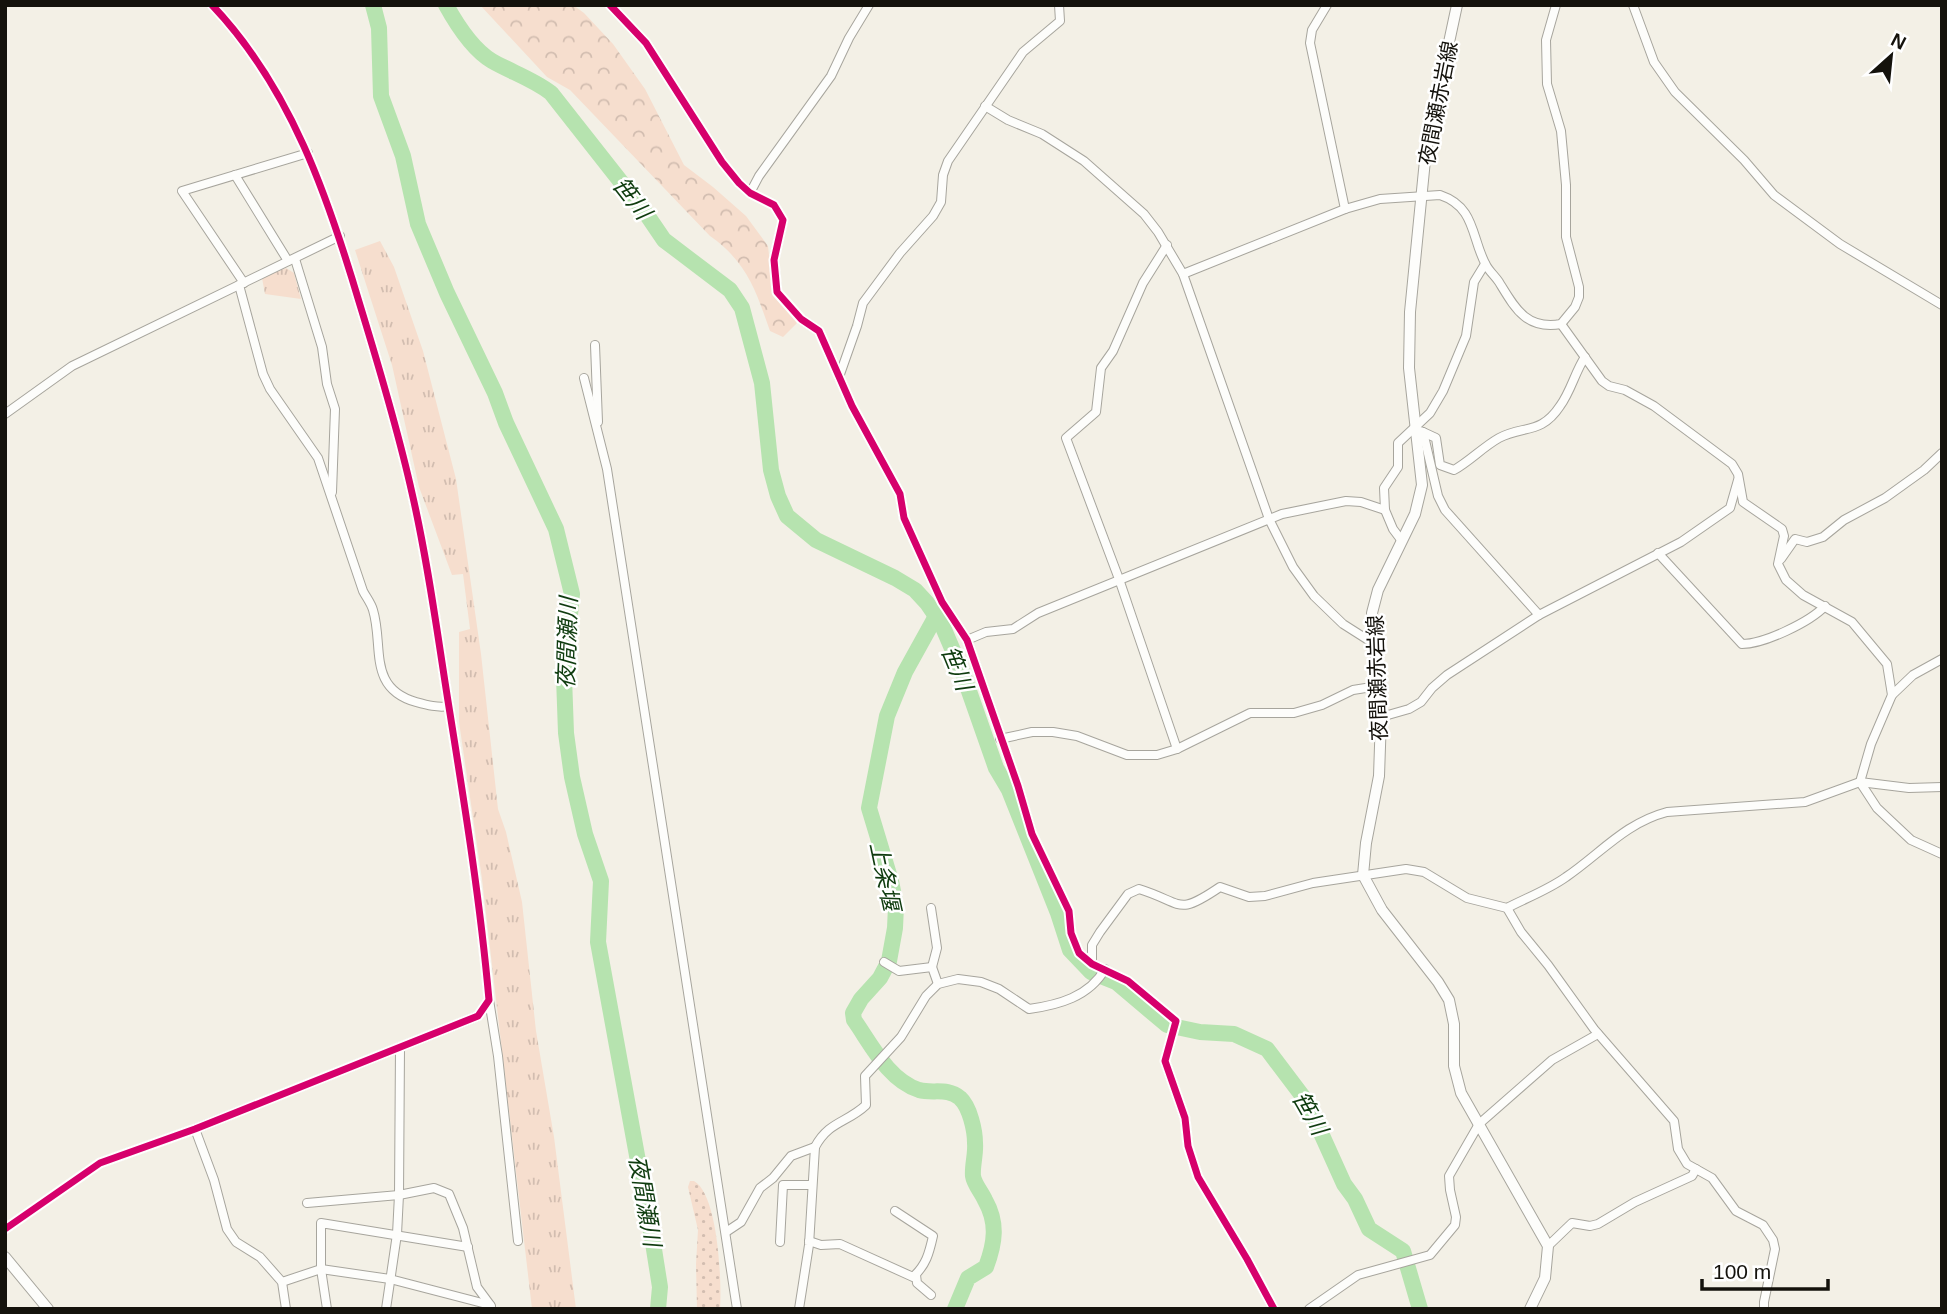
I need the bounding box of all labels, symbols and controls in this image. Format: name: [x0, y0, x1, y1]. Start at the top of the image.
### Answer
north arrow: [1856, 21, 1926, 91]
text: N: [1888, 29, 1909, 54]
street label: 夜間瀬赤岩線: [1415, 39, 1461, 167]
water label: 笹川: [608, 172, 658, 226]
water label: 夜間瀬川: [552, 594, 582, 689]
street label: 夜間瀬赤岩線: [1363, 615, 1391, 741]
water label: 笹川: [936, 642, 979, 697]
water label: 上条堰: [865, 840, 906, 916]
water label: 笹川: [1287, 1087, 1334, 1142]
water label: 夜間瀬川: [624, 1153, 666, 1252]
scale bar: [1702, 1248, 1828, 1292]
text: 100 m: [1713, 1260, 1771, 1283]

